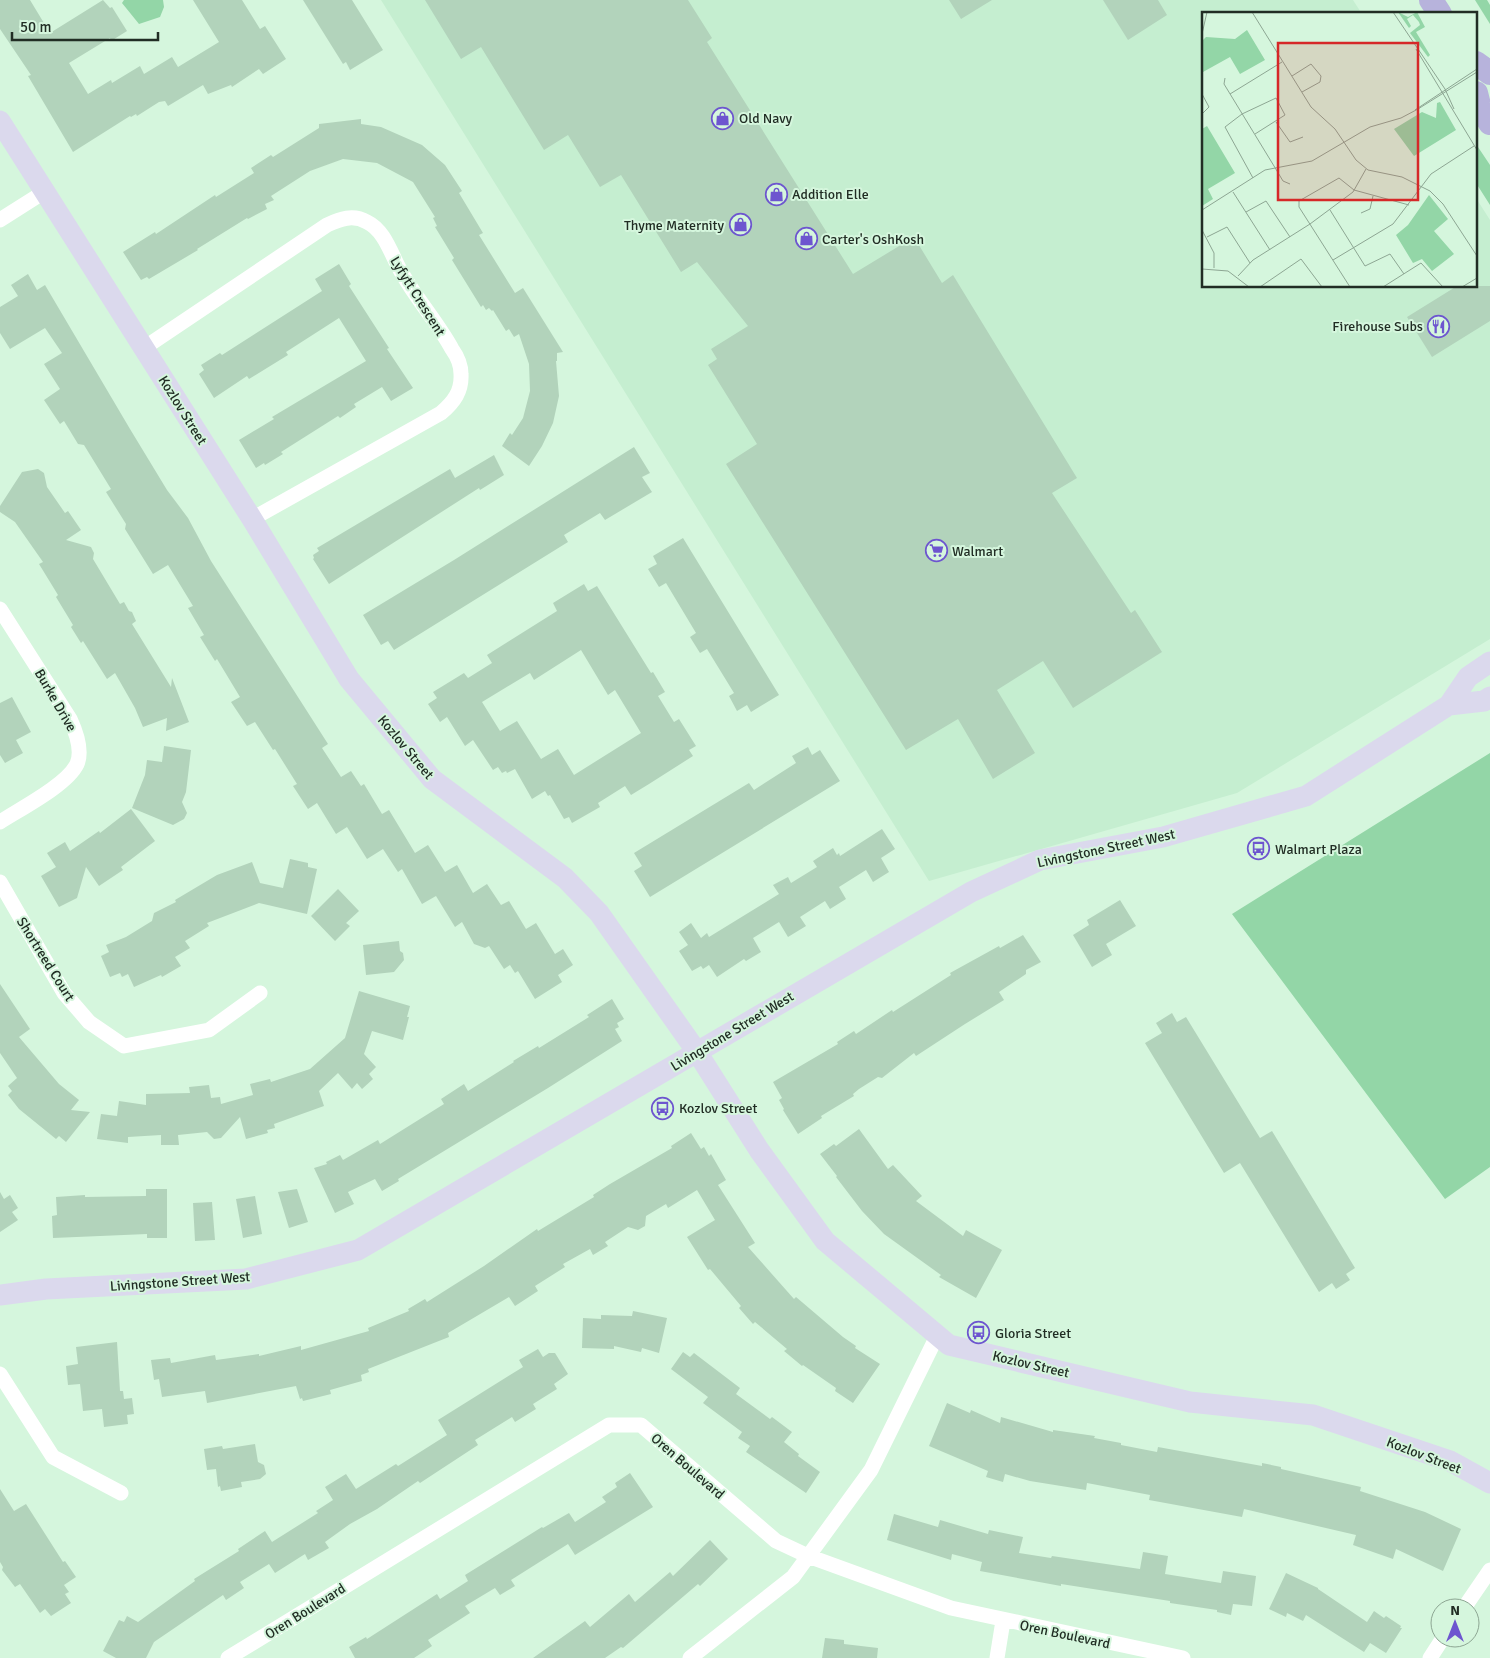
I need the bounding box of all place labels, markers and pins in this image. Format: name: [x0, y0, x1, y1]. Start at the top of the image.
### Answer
shop icon: Old Navy: [711, 106, 735, 130]
place label: Old Navy: [739, 110, 793, 127]
shop icon: Addition Elle: [764, 182, 788, 206]
place label: Addition Elle: [792, 186, 869, 203]
shop icon: Thyme Maternity: [728, 213, 752, 237]
place label: Thyme Maternity: [624, 217, 724, 234]
shop icon: Carter's OshKosh: [794, 227, 818, 251]
place label: Carter's OshKosh: [822, 231, 924, 248]
restaurant icon: Firehouse Subs: [1427, 314, 1451, 338]
place label: Firehouse Subs: [1332, 318, 1423, 335]
supermarket icon: Walmart: [924, 539, 948, 563]
place label: Walmart: [952, 543, 1003, 560]
bus stop icon: Walmart Plaza: [1247, 837, 1271, 861]
place label: Walmart Plaza: [1275, 841, 1362, 858]
bus stop icon: Kozlov Street: [651, 1096, 675, 1120]
place label: Kozlov Street: [679, 1100, 758, 1117]
bus stop icon: Gloria Street: [967, 1321, 991, 1345]
place label: Gloria Street: [995, 1325, 1071, 1342]

